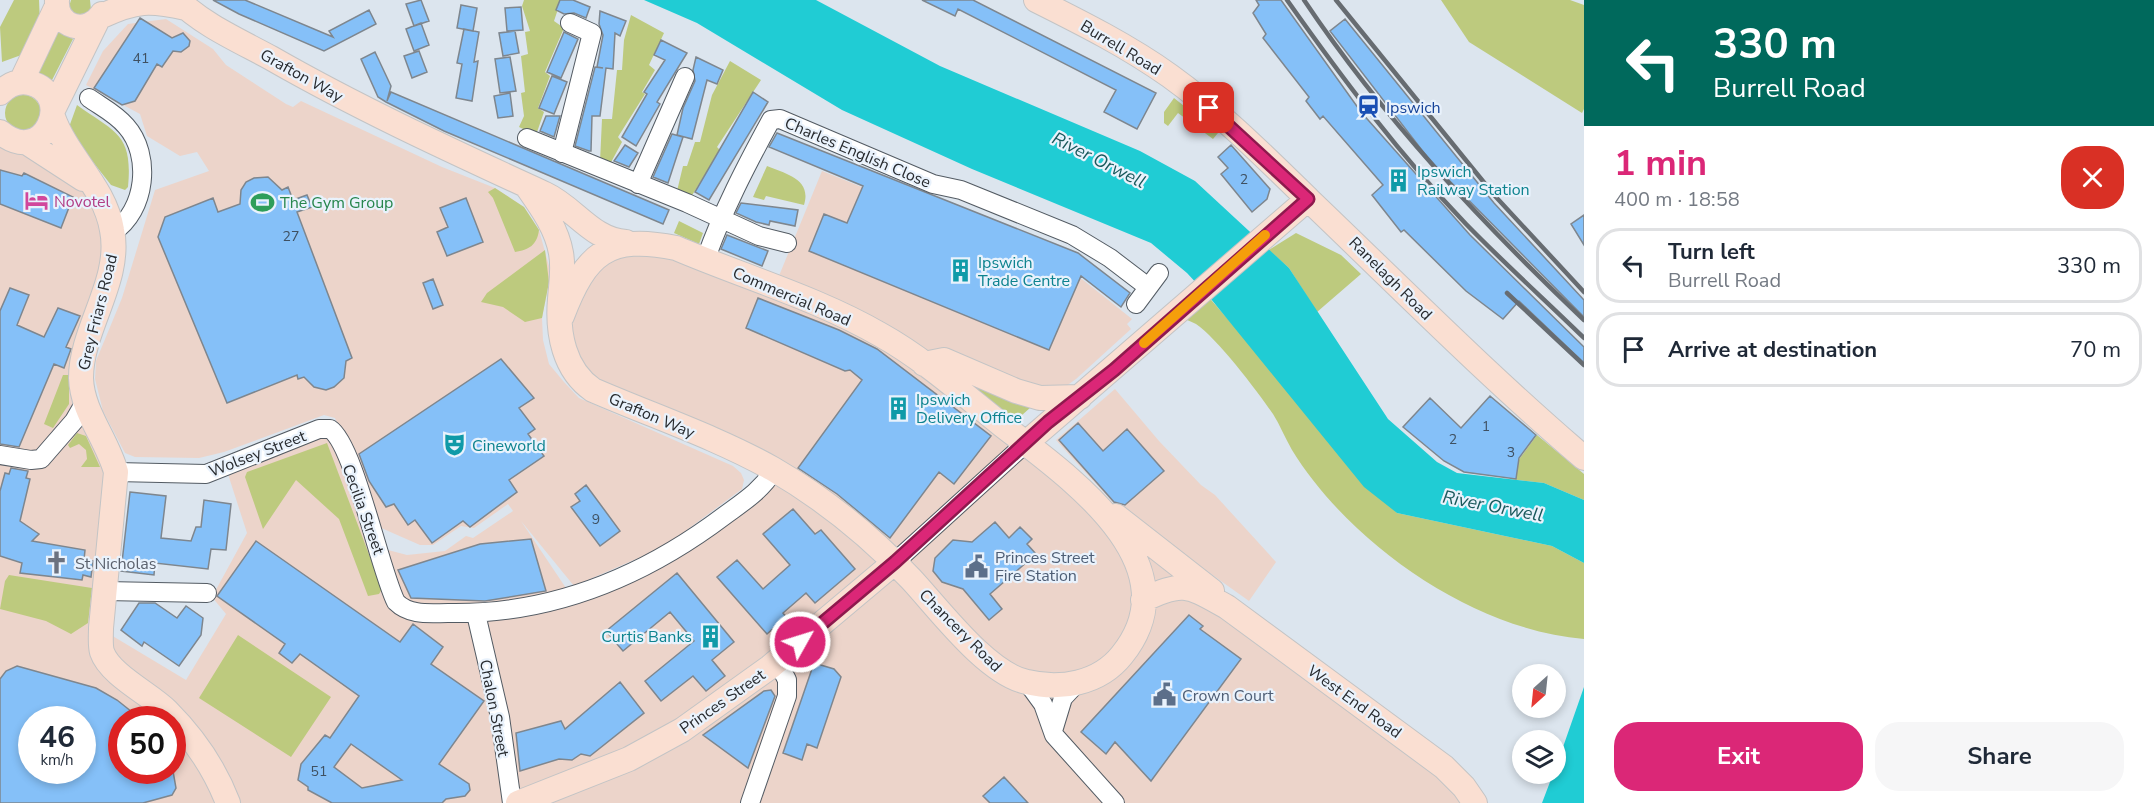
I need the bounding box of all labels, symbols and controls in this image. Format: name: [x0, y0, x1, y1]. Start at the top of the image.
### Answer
street label: Burrell Road: [1076, 15, 1165, 81]
text: 330 m: [1713, 16, 1837, 73]
icon: left: [1614, 24, 1692, 102]
street label: Grafton Way: [256, 44, 348, 108]
house number: 41: [133, 49, 149, 68]
text: Burrell Road: [1713, 70, 1866, 107]
pin: [1183, 82, 1234, 133]
icon: arrive: [1192, 91, 1225, 124]
station icon: Ipswich: [1355, 94, 1381, 120]
place label: Ipswich: [1386, 97, 1441, 119]
street label: Charles English Close: [781, 112, 934, 194]
water label: River Orwell: [1048, 126, 1150, 194]
text: 1 min: [1614, 139, 1707, 188]
button: close: [2061, 146, 2124, 209]
place label: Ipswich Railway Station: [1417, 161, 1530, 201]
building icon: Ipswich Railway Station: [1386, 167, 1412, 193]
house number: 2: [1240, 170, 1248, 189]
text: 400 m · 18:58: [1614, 186, 1740, 213]
hotel icon: Novotel: [23, 188, 49, 214]
sports icon: The Gym Group: [249, 189, 275, 215]
place label: Novotel: [54, 191, 111, 213]
place label: The Gym Group: [280, 192, 393, 214]
house number: 27: [283, 227, 299, 246]
street label: Ranelagh Road: [1344, 232, 1437, 325]
text: Turn left: [1668, 237, 1755, 267]
icon: left: [1617, 249, 1650, 282]
text: 330 m: [2057, 251, 2121, 281]
street label: Grey Friars Road: [73, 252, 123, 373]
place label: Ipswich Trade Centre: [978, 252, 1070, 292]
building icon: Ipswich Trade Centre: [947, 258, 973, 284]
street label: Commercial Road: [729, 262, 854, 332]
text: Burrell Road: [1668, 267, 1781, 294]
icon: arrive: [1617, 333, 1650, 366]
text: Arrive at destination: [1668, 335, 1877, 365]
text: 70 m: [2070, 335, 2121, 365]
street label: Grafton Way: [605, 388, 699, 444]
place label: Ipswich Delivery Office: [916, 389, 1022, 429]
building icon: Ipswich Delivery Office: [885, 395, 911, 421]
house number: 1: [1482, 417, 1490, 436]
street label: Wolsey Street: [206, 425, 309, 483]
house number: 2: [1449, 430, 1457, 449]
theatre icon: Cineworld: [441, 432, 467, 458]
place label: Cineworld: [472, 435, 546, 457]
house number: 3: [1507, 443, 1515, 462]
street label: Cecilia Street: [337, 461, 390, 558]
water label: River Orwell: [1441, 484, 1545, 528]
house number: 9: [592, 510, 600, 529]
place label: Princes Street Fire Station: [995, 547, 1095, 587]
church icon: St Nicholas: [44, 550, 70, 576]
place label: St Nicholas: [75, 553, 156, 575]
public building icon: Princes Street Fire Station: [964, 553, 990, 579]
street label: Chancery Road: [914, 584, 1007, 677]
position arrow: [768, 610, 832, 674]
building icon: Curtis Banks: [697, 623, 723, 649]
place label: Curtis Banks: [601, 626, 692, 648]
street label: Chalon Street: [474, 658, 514, 759]
street label: West End Road: [1303, 660, 1406, 744]
street label: Princes Street: [675, 664, 770, 739]
north arrow: [1512, 664, 1566, 718]
map controls: [1512, 664, 1566, 784]
public building icon: Crown Court: [1151, 682, 1177, 708]
place label: Crown Court: [1182, 685, 1274, 707]
speed limit sign: 50: [108, 706, 186, 784]
text: 46: [39, 717, 75, 758]
button: Exit: [1614, 722, 1863, 791]
button: Share: [1875, 722, 2124, 791]
button: layers: [1512, 730, 1566, 784]
text: km/h: [40, 750, 74, 770]
house number: 51: [311, 762, 327, 781]

